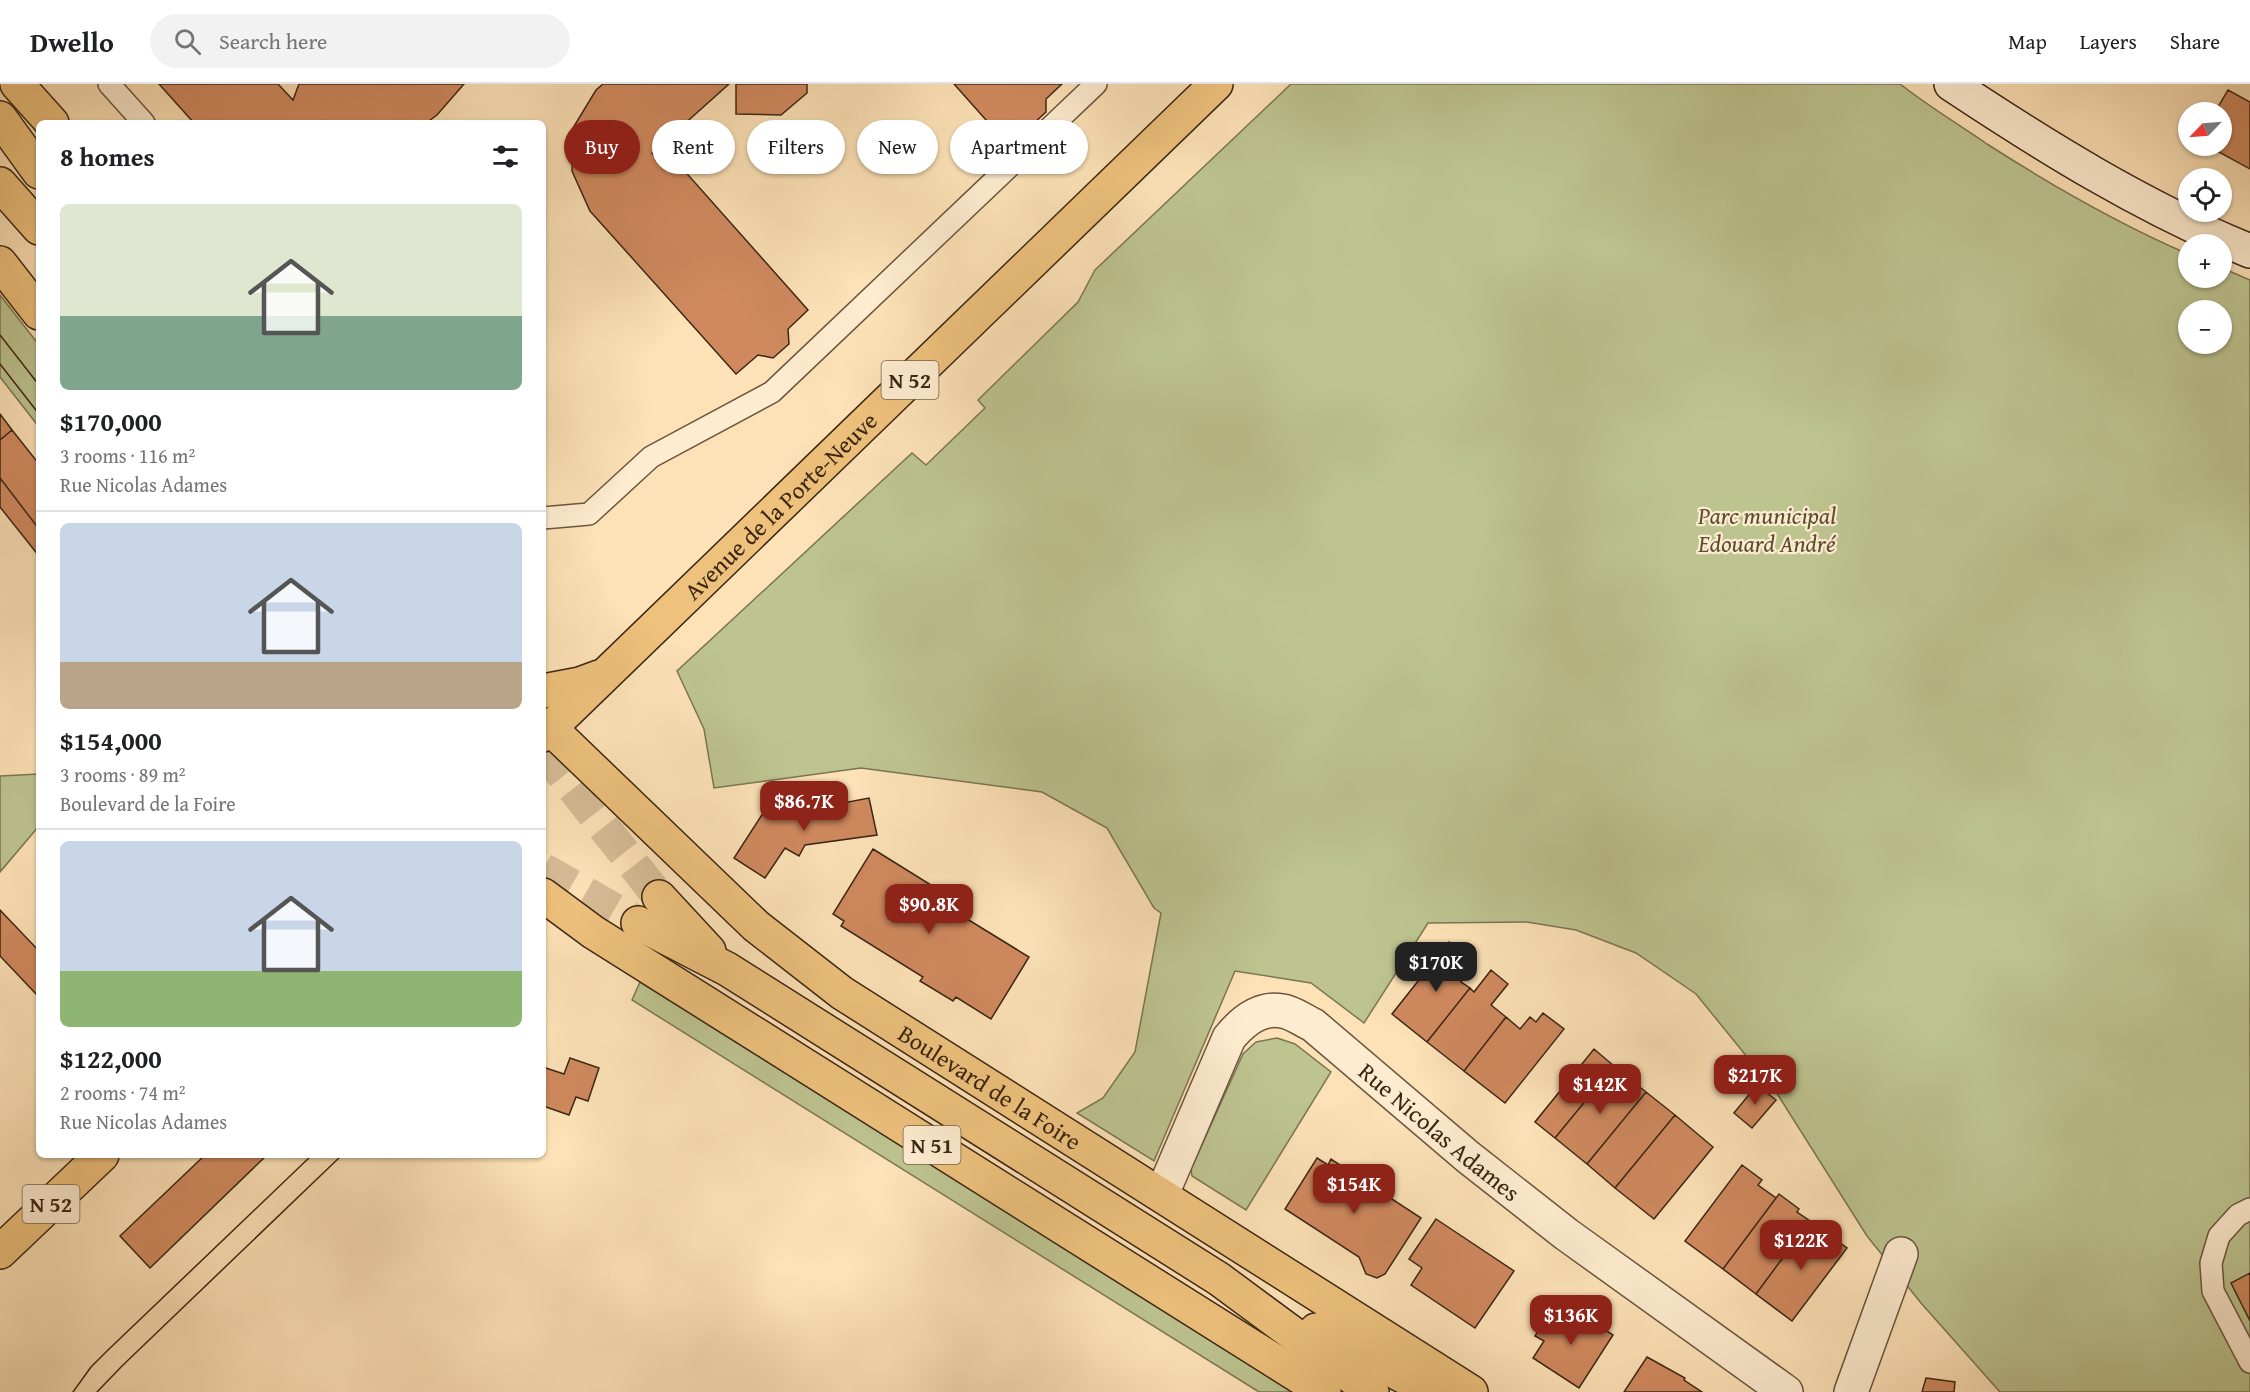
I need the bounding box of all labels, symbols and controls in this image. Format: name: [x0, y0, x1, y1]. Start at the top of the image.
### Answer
search box: [150, 14, 570, 68]
text: Dwello: [30, 21, 114, 62]
icon: search: [171, 25, 204, 58]
text: Search here: [219, 25, 327, 57]
text: Map: [2008, 26, 2047, 57]
text: Layers: [2080, 26, 2137, 57]
text: Share: [2170, 26, 2220, 57]
north arrow: [2178, 102, 2232, 156]
map controls: [2178, 102, 2232, 354]
chip: Buy: [564, 120, 640, 174]
chip: Rent: [652, 120, 735, 174]
chip: Filters: [747, 120, 845, 174]
chip: New: [857, 120, 938, 174]
chip: Apartment: [950, 120, 1088, 174]
text: 8 homes: [60, 137, 155, 176]
icon: filters: [489, 140, 522, 173]
button: locate: [2178, 168, 2232, 222]
button: +: [2178, 234, 2232, 288]
icon: home: [237, 243, 345, 351]
button: −: [2178, 300, 2232, 354]
road number: N 52: [882, 361, 938, 399]
text: $170,000: [60, 402, 162, 441]
street label: Avenue de la Porte-Neuve: [675, 403, 885, 608]
text: 3 rooms · 116 m²: [60, 441, 195, 470]
text: Rue Nicolas Adames: [60, 470, 227, 499]
park label: Parc municipal Edouard André: [1697, 498, 1837, 561]
icon: home: [237, 562, 345, 670]
text: $154,000: [60, 721, 162, 760]
text: 3 rooms · 89 m²: [60, 760, 186, 789]
pin: $86.7K: [755, 781, 853, 832]
text: $86.7K: [774, 786, 834, 815]
text: Boulevard de la Foire: [60, 789, 236, 818]
icon: home: [237, 880, 345, 988]
pin: $90.8K: [880, 884, 978, 935]
text: $90.8K: [899, 889, 959, 918]
pin: $170K: [1394, 942, 1478, 993]
text: $170K: [1409, 947, 1463, 976]
street label: Boulevard de la Foire: [892, 1016, 1088, 1158]
text: $122,000: [60, 1039, 162, 1078]
street label: Rue Nicolas Adames: [1351, 1054, 1528, 1209]
pin: $217K: [1713, 1055, 1797, 1106]
text: $217K: [1728, 1060, 1782, 1089]
pin: $142K: [1558, 1064, 1642, 1115]
text: $142K: [1573, 1069, 1627, 1098]
text: 2 rooms · 74 m²: [60, 1078, 186, 1107]
text: Rue Nicolas Adames: [60, 1107, 227, 1136]
road number: N 51: [904, 1126, 960, 1164]
pin: $154K: [1312, 1164, 1396, 1215]
text: $154K: [1327, 1169, 1381, 1198]
road number: N 52: [22, 1185, 80, 1223]
pin: $122K: [1759, 1220, 1843, 1271]
text: $122K: [1774, 1225, 1828, 1254]
pin: $136K: [1529, 1295, 1613, 1346]
text: $136K: [1544, 1300, 1598, 1329]

